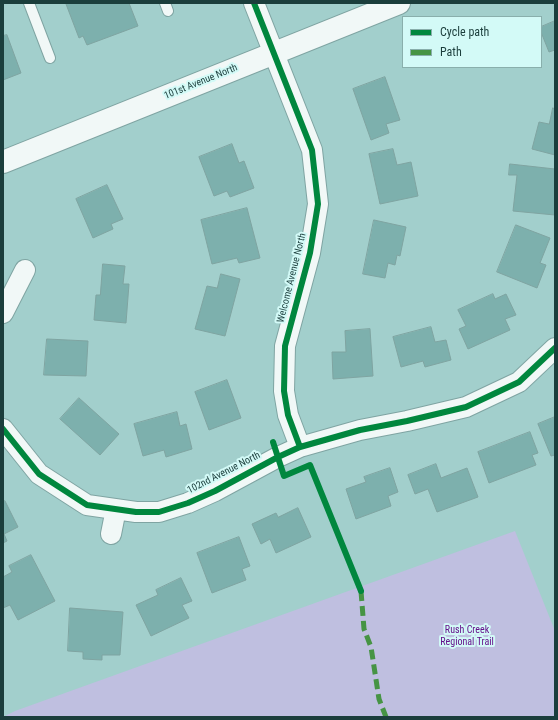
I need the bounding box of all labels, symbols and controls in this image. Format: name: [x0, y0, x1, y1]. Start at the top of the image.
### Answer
legend: [402, 16, 542, 68]
text: Cycle path: [440, 25, 489, 39]
text: Path: [440, 45, 462, 59]
street label: 101st Avenue North: [163, 62, 239, 102]
street label: Welcome Avenue North: [275, 232, 309, 324]
street label: 102nd Avenue North: [186, 449, 262, 497]
park label: Rush Creek Regional Trail: [440, 624, 494, 648]

